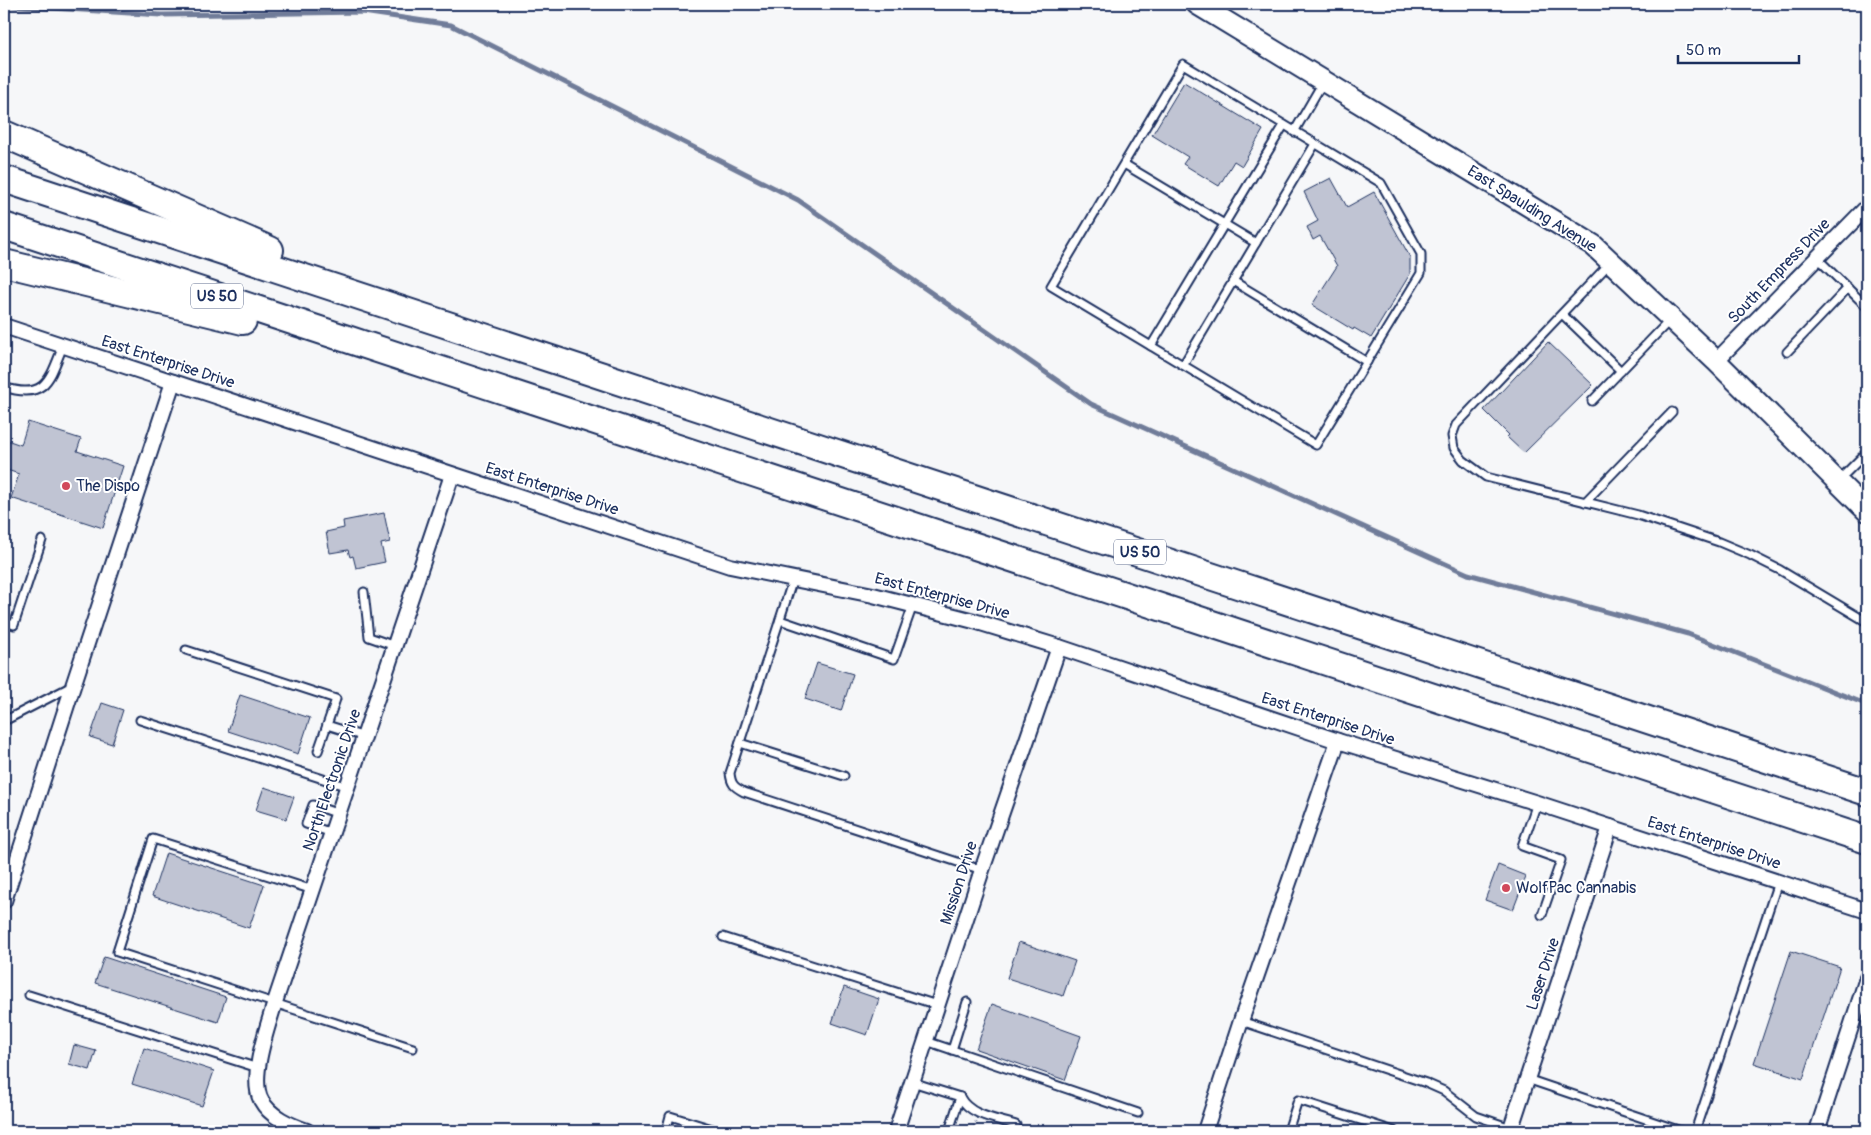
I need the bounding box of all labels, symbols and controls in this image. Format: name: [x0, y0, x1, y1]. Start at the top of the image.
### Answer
scale bar: [1678, 32, 1800, 64]
text: 50 m: [1686, 41, 1721, 60]
street label: East Spaulding Avenue: [1464, 161, 1601, 257]
street label: South Empress Drive: [1724, 214, 1834, 328]
road number: US 50: [191, 284, 243, 308]
street label: East Enterprise Drive: [99, 331, 237, 393]
street label: East Enterprise Drive: [483, 458, 621, 520]
place label: The Dispo: [76, 476, 140, 496]
marker: The Dispo: [60, 480, 72, 492]
road number: US 50: [1114, 540, 1166, 564]
street label: East Enterprise Drive: [872, 568, 1012, 624]
street label: East Enterprise Drive: [1259, 688, 1397, 750]
street label: North Electronic Drive: [298, 706, 366, 854]
street label: East Enterprise Drive: [1645, 812, 1783, 874]
street label: Mission Drive: [936, 839, 982, 927]
place label: WolfPac Cannabis: [1516, 878, 1636, 898]
marker: WolfPac Cannabis: [1500, 882, 1512, 894]
street label: Laser Drive: [1522, 935, 1564, 1013]

